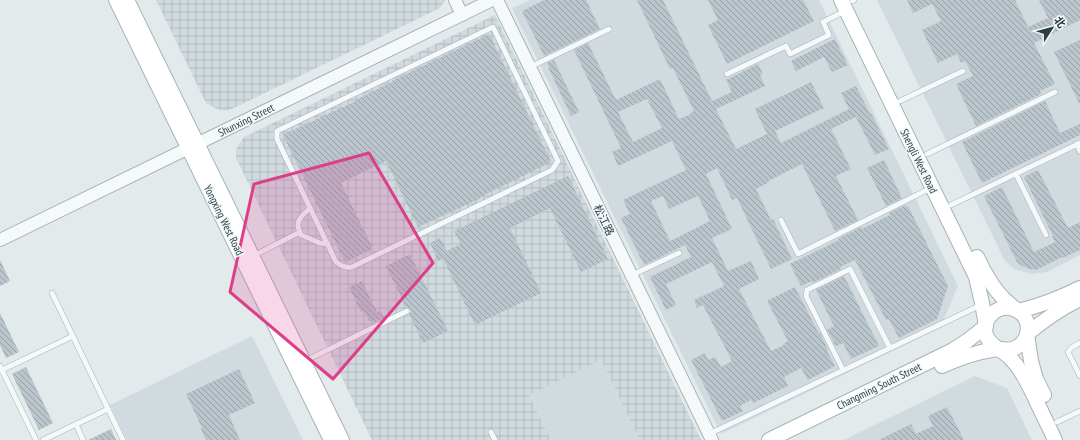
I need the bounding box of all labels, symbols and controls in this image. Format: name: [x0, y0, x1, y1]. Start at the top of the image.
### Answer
north arrow: [1032, 8, 1072, 48]
text: 北: [1051, 14, 1069, 31]
street label: Shunxing Street: [216, 100, 276, 140]
street label: Shengli West Road: [897, 126, 941, 196]
street label: Yongxing West Road: [201, 183, 247, 258]
street label: 松江路: [590, 202, 618, 238]
street label: Changming South Street: [834, 359, 924, 413]

